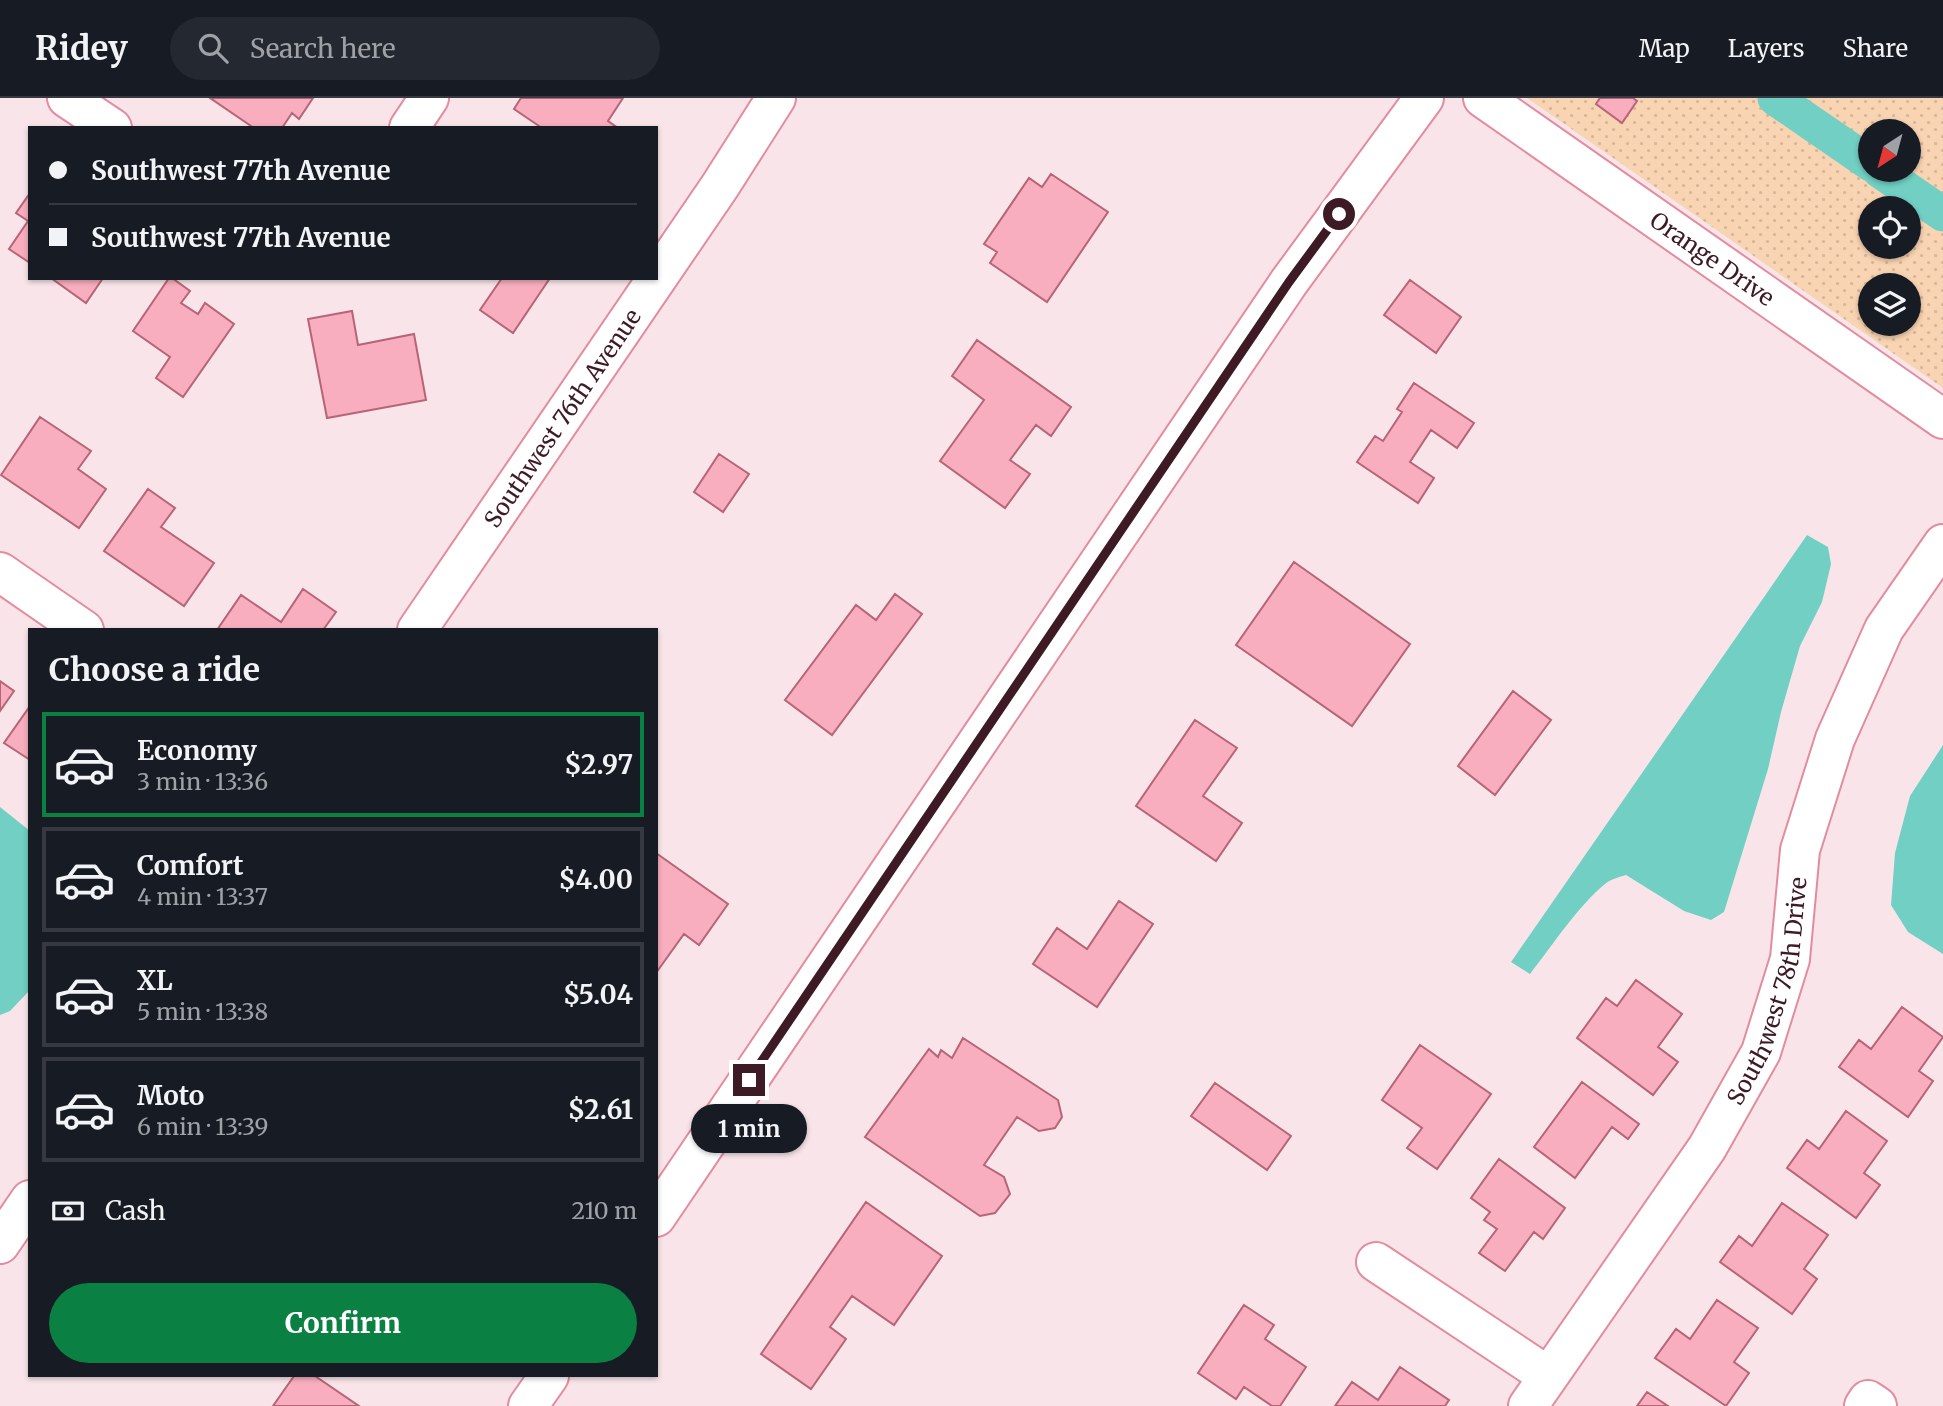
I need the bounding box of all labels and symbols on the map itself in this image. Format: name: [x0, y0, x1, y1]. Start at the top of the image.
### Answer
north arrow: [1858, 119, 1922, 182]
route start: [1323, 198, 1355, 230]
street label: Orange Drive: [1645, 205, 1780, 312]
street label: Southwest 76th Avenue: [477, 303, 647, 533]
street label: Southwest 78th Drive: [1720, 876, 1812, 1110]
route end: [733, 1064, 765, 1096]
callout: 1 min: [691, 1104, 807, 1154]

